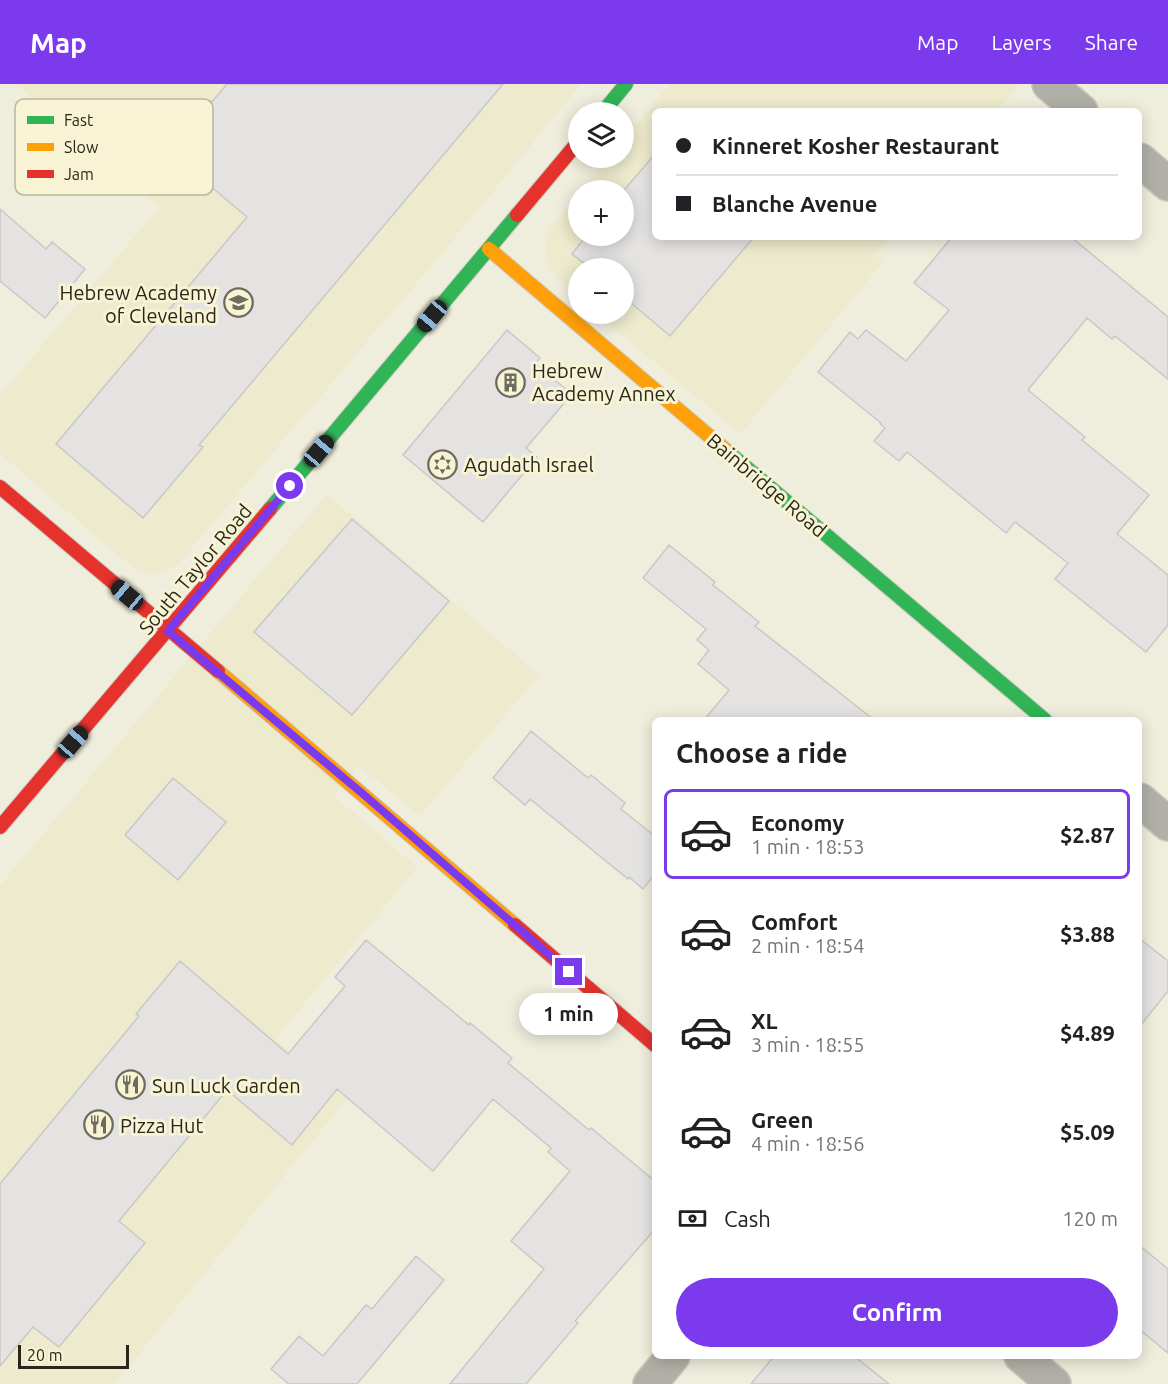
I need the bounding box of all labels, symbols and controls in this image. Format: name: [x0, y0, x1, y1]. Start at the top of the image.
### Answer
text: Map: [30, 27, 87, 58]
text: Map: [917, 30, 958, 54]
text: Layers: [991, 30, 1052, 54]
text: Share: [1085, 30, 1138, 54]
legend: [15, 99, 213, 195]
map controls: [568, 102, 634, 324]
button: layers: [568, 102, 634, 168]
text: Fast: [64, 111, 94, 129]
text: Kinneret Kosher Restaurant: [712, 133, 999, 158]
text: Slow: [64, 138, 99, 156]
text: Jam: [64, 165, 94, 183]
button: +: [568, 180, 634, 246]
text: Blanche Avenue: [712, 191, 877, 216]
button: −: [568, 258, 634, 324]
place label: Hebrew Academy of Cleveland: [59, 281, 217, 327]
school or university icon: Hebrew Academy of Cleveland: [222, 287, 254, 319]
car: [414, 296, 450, 336]
place label: Hebrew Academy Annex: [532, 359, 676, 405]
building icon: Hebrew Academy Annex: [495, 366, 527, 398]
street label: Bainbridge Road: [703, 429, 831, 541]
car: [301, 431, 337, 471]
synagogue icon: Agudath Israel: [427, 448, 459, 480]
place label: Agudath Israel: [464, 453, 594, 476]
route start: [276, 472, 303, 499]
street label: South Taylor Road: [134, 499, 256, 639]
car: [107, 577, 147, 613]
car: [54, 723, 92, 761]
text: Choose a ride: [676, 738, 848, 768]
icon: car: [679, 807, 733, 861]
text: Economy: [751, 810, 844, 835]
text: $2.87: [1060, 822, 1115, 847]
text: 1 min · 18:53: [751, 835, 865, 858]
icon: car: [679, 906, 733, 960]
text: Comfort: [751, 909, 838, 934]
text: $3.88: [1060, 921, 1115, 946]
text: 2 min · 18:54: [751, 934, 865, 957]
route end: [555, 958, 582, 985]
callout: 1 min: [520, 993, 618, 1035]
text: 1 min: [543, 1002, 594, 1025]
icon: car: [679, 1005, 733, 1059]
text: XL: [751, 1008, 778, 1033]
text: $4.89: [1060, 1020, 1115, 1045]
text: 3 min · 18:55: [751, 1033, 865, 1056]
restaurant icon: Sun Luck Garden: [115, 1069, 147, 1101]
place label: Sun Luck Garden: [152, 1074, 301, 1097]
icon: car: [679, 1104, 733, 1158]
text: Green: [751, 1107, 813, 1132]
restaurant icon: Pizza Hut: [83, 1109, 115, 1141]
place label: Pizza Hut: [120, 1114, 203, 1137]
text: $5.09: [1060, 1119, 1115, 1144]
text: 4 min · 18:56: [751, 1132, 865, 1155]
icon: cash: [676, 1202, 709, 1235]
text: Cash: [724, 1206, 771, 1231]
text: 120 m: [1062, 1207, 1118, 1230]
button: Confirm: [676, 1278, 1118, 1347]
scale bar: [18, 1342, 129, 1370]
text: 20 m: [27, 1346, 63, 1364]

